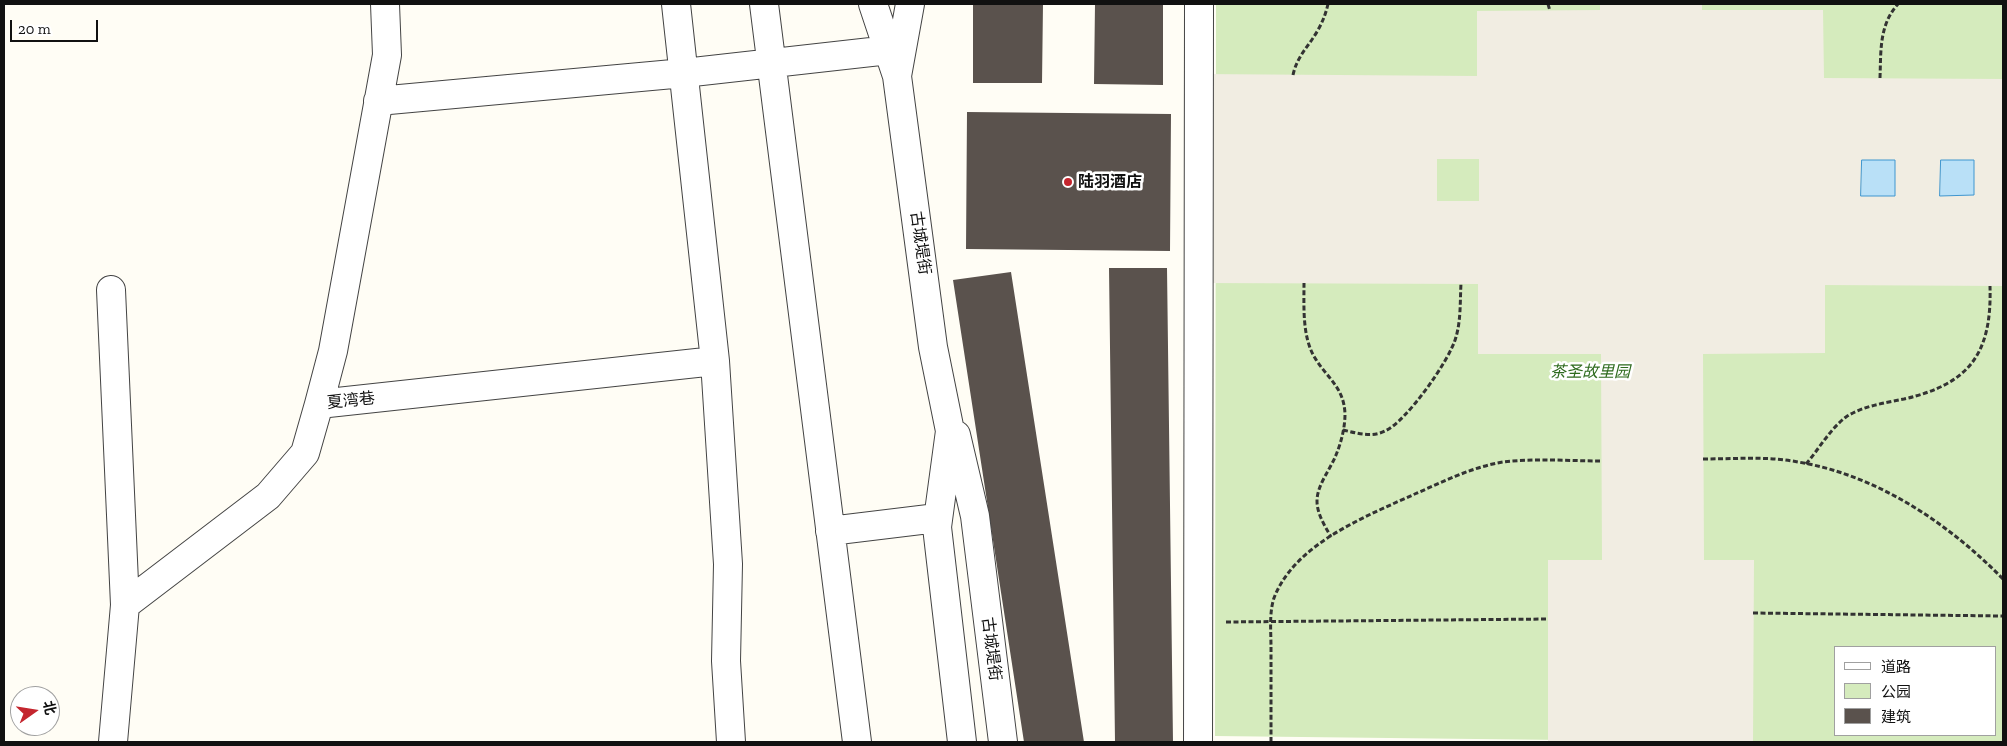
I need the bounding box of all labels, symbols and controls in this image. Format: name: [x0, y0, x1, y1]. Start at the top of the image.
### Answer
scale bar: [12, 10, 100, 42]
text: 20 m: [18, 20, 51, 38]
place label: 陆羽酒店: [1078, 172, 1142, 192]
marker: 陆羽酒店: [1062, 176, 1074, 188]
street label: 古城堤街: [906, 210, 934, 276]
park label: 茶圣故里园: [1550, 362, 1630, 382]
street label: 夏湾巷: [326, 389, 376, 413]
street label: 古城堤街: [978, 616, 1004, 682]
legend: [1834, 646, 1997, 736]
text: 道路: [1881, 658, 1911, 676]
text: 公园: [1881, 683, 1911, 701]
north arrow: [10, 686, 60, 736]
text: 北: [39, 699, 59, 716]
text: 建筑: [1881, 708, 1911, 726]

